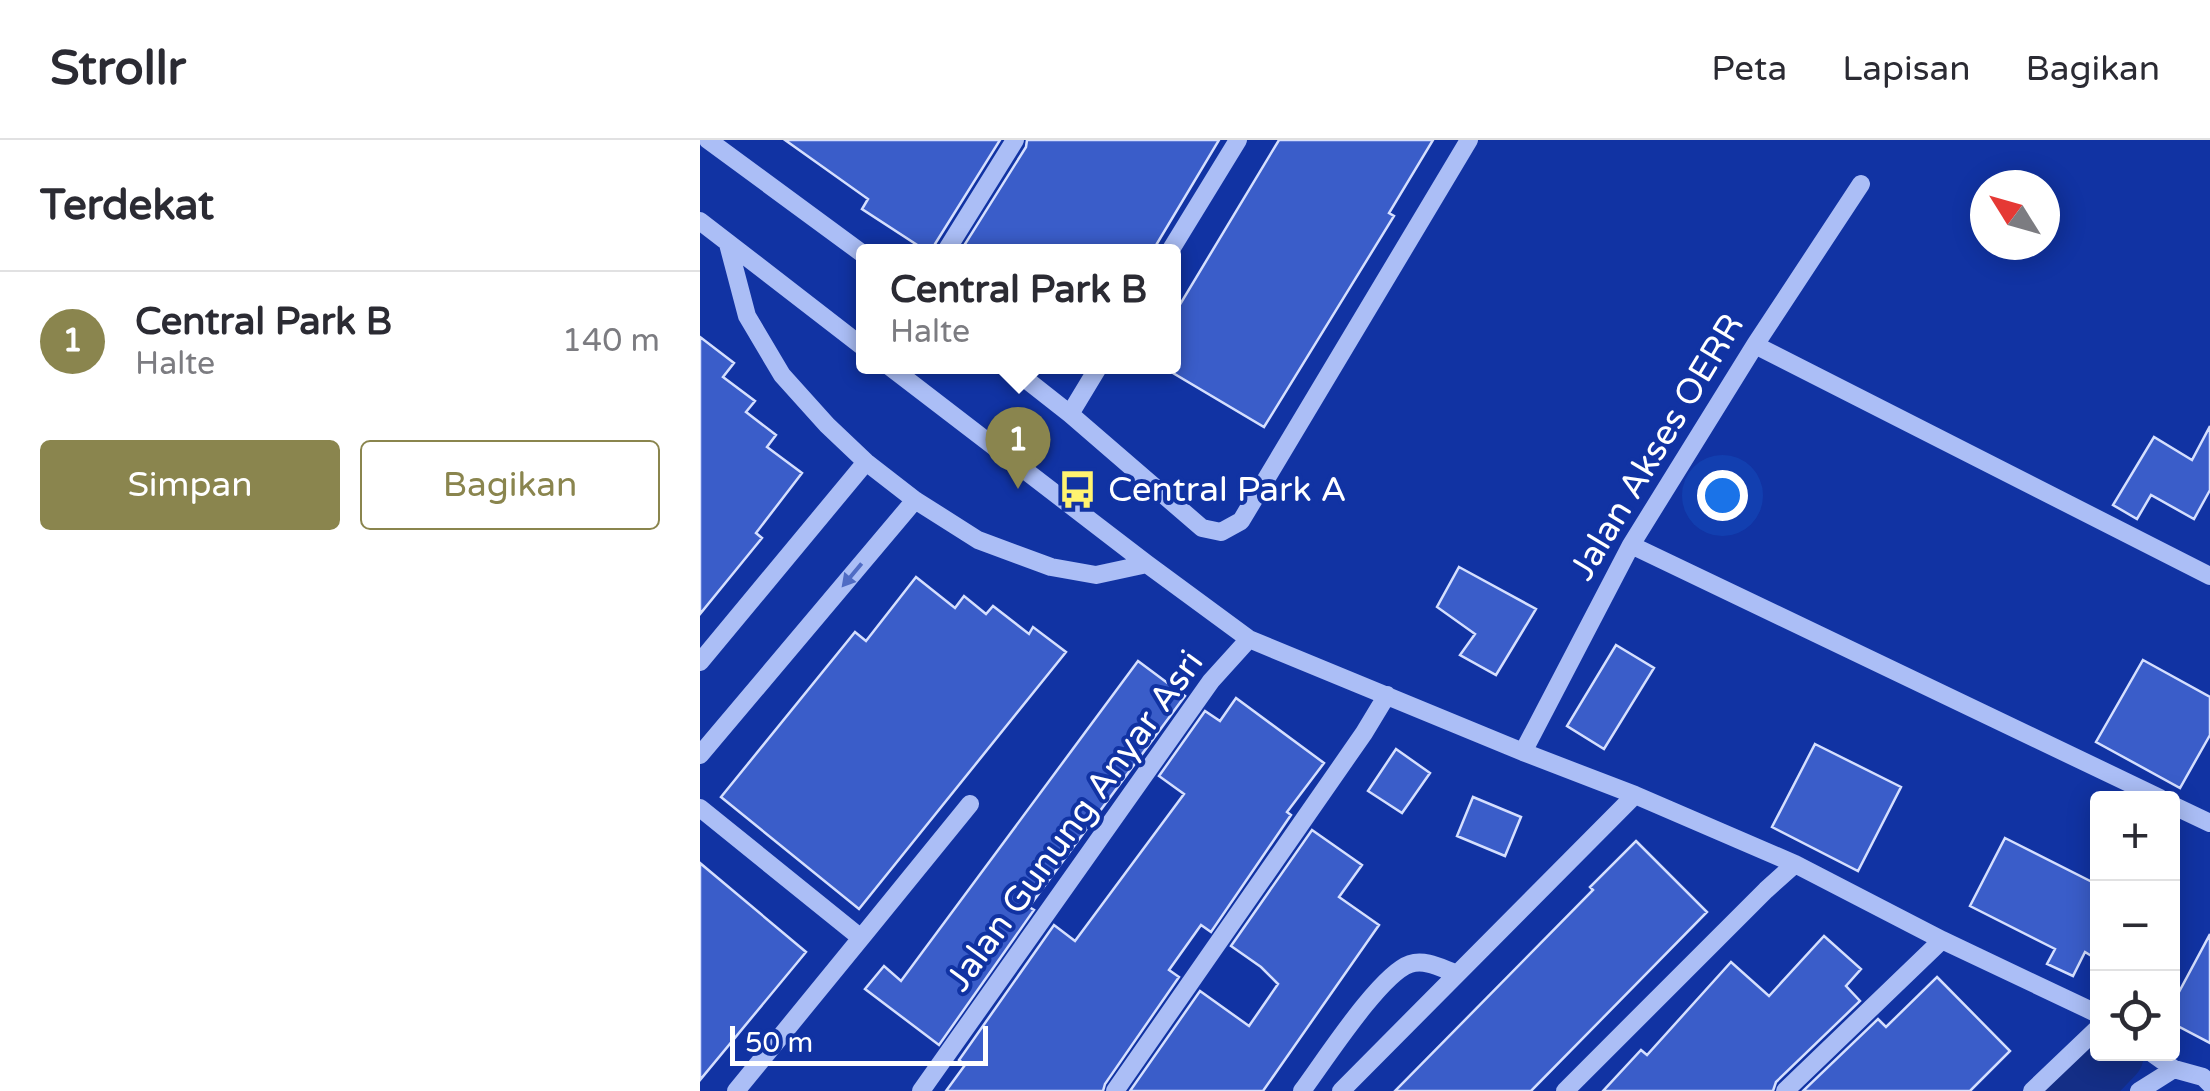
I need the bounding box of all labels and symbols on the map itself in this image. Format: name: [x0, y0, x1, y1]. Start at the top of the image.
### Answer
north arrow: [1970, 170, 2060, 260]
street label: Jalan Akses OERR: [1561, 306, 1753, 588]
pin: 1: [986, 406, 1050, 489]
bus stop icon: Central Park A: [1057, 469, 1099, 511]
place label: Central Park A: [1108, 469, 1347, 511]
your location: [1697, 470, 1748, 521]
one-way arrow: [841, 562, 863, 587]
street label: Jalan Gunung Anyar Asri: [937, 643, 1213, 999]
scale bar: [730, 1021, 988, 1066]

